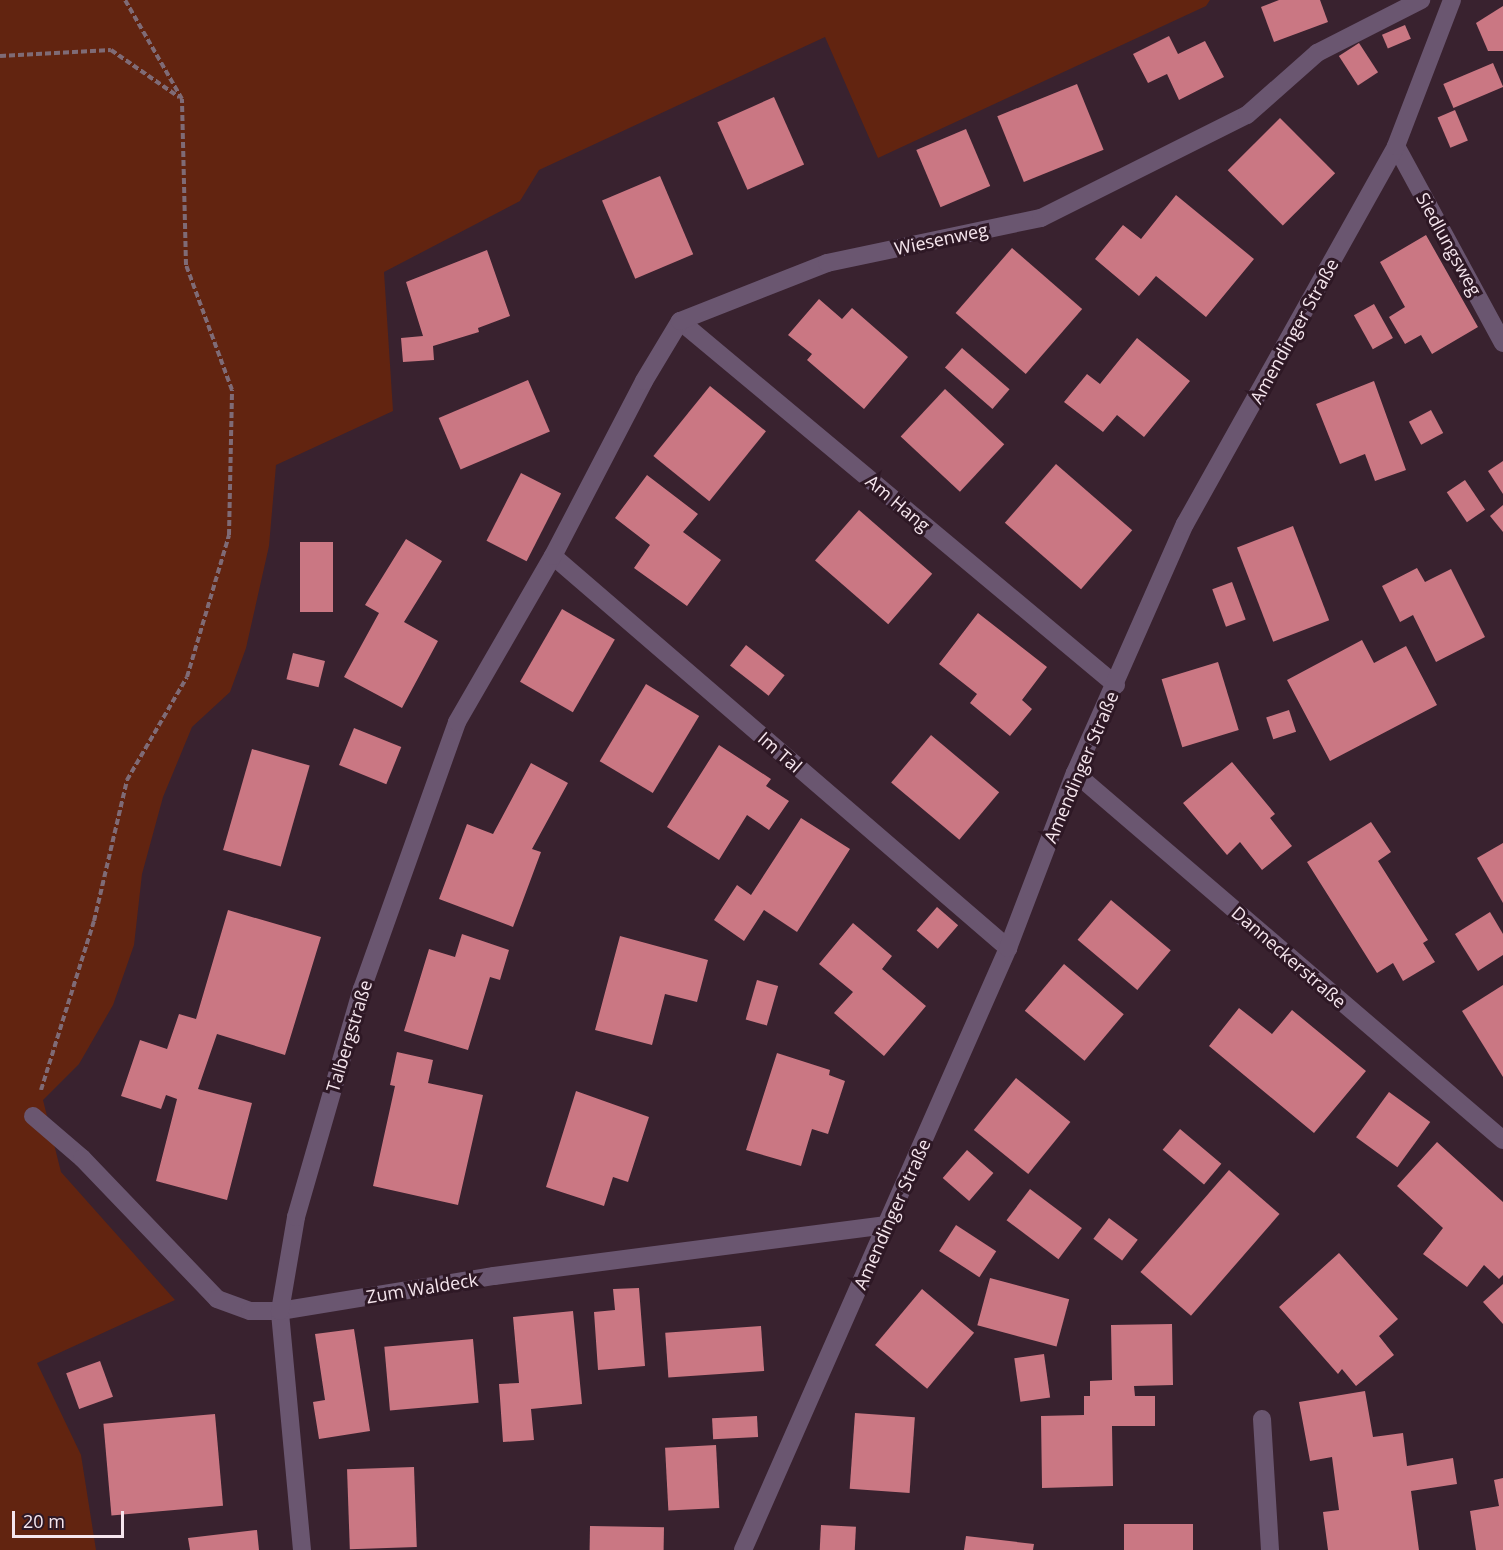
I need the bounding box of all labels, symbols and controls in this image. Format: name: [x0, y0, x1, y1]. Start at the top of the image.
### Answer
street label: Siedlungsweg: [1412, 189, 1486, 299]
street label: Wiesenweg: [892, 219, 990, 259]
street label: Amendinger Straße: [1245, 255, 1343, 407]
street label: Am Hang: [862, 470, 934, 536]
street label: Amendinger Straße: [1039, 688, 1123, 846]
street label: Im Tal: [754, 727, 806, 777]
street label: Danneckerstraße: [1227, 901, 1351, 1013]
street label: Talbergstraße: [322, 977, 376, 1095]
street label: Amendinger Straße: [849, 1135, 935, 1293]
street label: Zum Waldeck: [364, 1268, 480, 1308]
scale bar: [15, 1499, 128, 1537]
text: 20 m: [23, 1509, 65, 1533]

